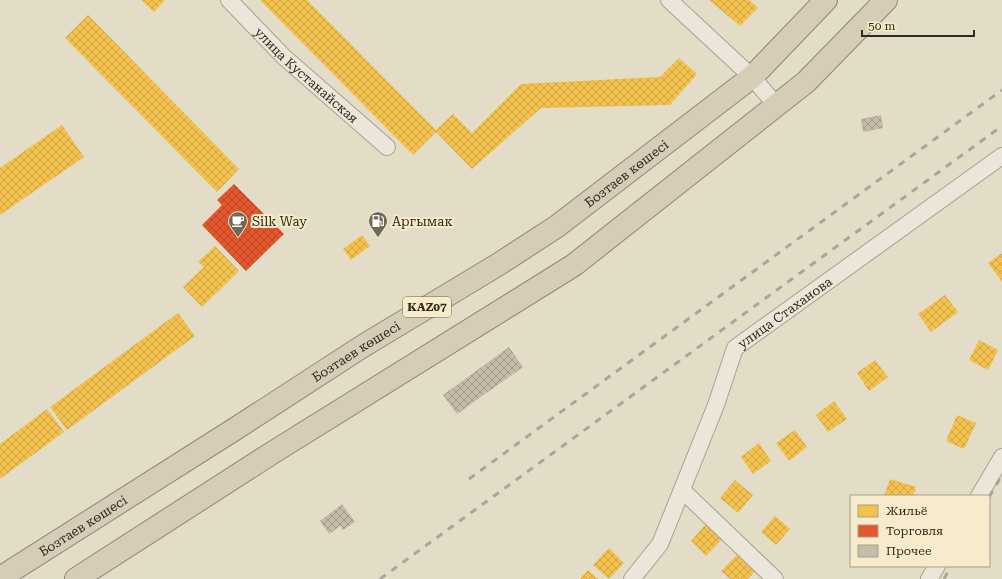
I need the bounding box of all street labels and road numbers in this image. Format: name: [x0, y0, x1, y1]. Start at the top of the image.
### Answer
street label: улица Кустанайская: [252, 24, 361, 126]
street label: Бозтаев көшесі: [582, 137, 671, 210]
street label: улица Стаханова: [735, 274, 835, 351]
road number: KAZ07: [403, 297, 451, 317]
street label: Бозтаев көшесі: [309, 318, 403, 385]
street label: Бозтаев көшесі: [36, 492, 130, 559]

